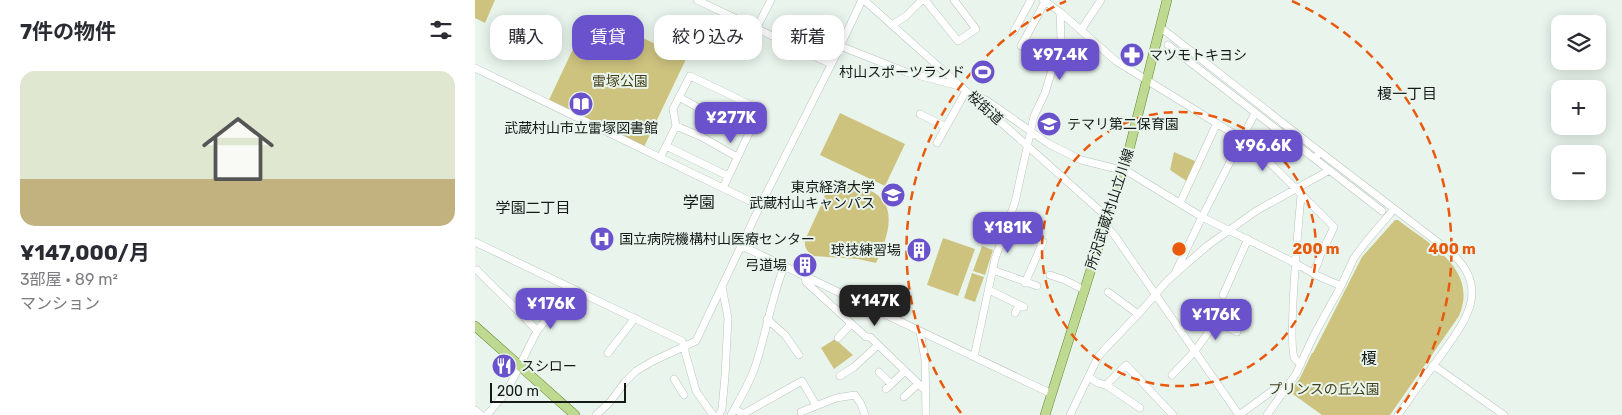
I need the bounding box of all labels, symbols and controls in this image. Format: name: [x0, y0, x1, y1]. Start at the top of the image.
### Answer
chip: 購入: [490, 15, 562, 60]
chip: 賃貸: [572, 15, 644, 60]
chip: 絞り込み: [654, 15, 762, 60]
chip: 新着: [772, 15, 844, 60]
map controls: [1551, 15, 1606, 200]
button: layers: [1551, 15, 1606, 70]
icon: filters: [427, 16, 455, 44]
text: 7件の物件: [20, 19, 116, 44]
pin: ¥97.4K: [1019, 38, 1101, 81]
pharmacy icon: マツモトキヨシ: [1119, 42, 1145, 68]
text: ¥97.4K: [1032, 45, 1088, 64]
place label: マツモトキヨシ: [1149, 47, 1247, 64]
sports icon: 村山スポーツランド: [970, 59, 996, 85]
place label: 村山スポーツランド: [839, 64, 965, 81]
park label: 雷塚公園: [592, 73, 648, 90]
button: +: [1551, 80, 1606, 135]
district label: 榎一丁目: [1377, 85, 1437, 103]
street label: 桜街道: [964, 88, 1006, 128]
library icon: 武蔵村山市立雷塚図書館: [568, 91, 594, 117]
pin: ¥277K: [696, 102, 766, 144]
icon: home: [193, 104, 283, 194]
text: ¥277K: [706, 108, 756, 127]
school or university icon: テマリ第二保育園: [1036, 111, 1062, 137]
place label: テマリ第二保育園: [1067, 116, 1179, 133]
place label: 武蔵村山市立雷塚図書館: [504, 120, 658, 137]
pin: ¥96.6K: [1222, 130, 1304, 172]
text: ¥96.6K: [1234, 136, 1292, 155]
button: −: [1551, 145, 1606, 200]
street label: 所沢武蔵村山立川線: [1082, 146, 1138, 272]
place label: 東京経済大学 武蔵村山キャンパス: [749, 179, 875, 212]
school or university icon: 東京経済大学 武蔵村山キャンパス: [880, 182, 906, 208]
district label: 学園: [683, 193, 715, 212]
district label: 学園二丁目: [495, 199, 571, 217]
pin: ¥181K: [973, 212, 1043, 254]
text: ¥181K: [984, 218, 1032, 237]
hospital icon: 国立病院機構村山医療センター: [589, 226, 615, 252]
place label: 国立病院機構村山医療センター: [619, 231, 815, 248]
building icon: 球技練習場: [906, 237, 932, 263]
text: ¥147,000/月: [20, 240, 150, 265]
centre of rings: [1170, 240, 1188, 258]
text: 200 m: [1292, 240, 1340, 258]
text: 400 m: [1428, 240, 1476, 258]
place label: 球技練習場: [831, 242, 901, 259]
building icon: 弓道場: [792, 252, 818, 278]
place label: 弓道場: [745, 257, 787, 274]
text: 3部屋 · 89 m²: [20, 270, 118, 289]
pin: ¥147K: [840, 284, 910, 327]
pin: ¥176K: [516, 288, 586, 330]
text: ¥147K: [850, 291, 900, 310]
text: マンション: [20, 294, 100, 313]
text: ¥176K: [527, 294, 575, 313]
pin: ¥176K: [1181, 298, 1251, 341]
text: ¥176K: [1192, 305, 1240, 324]
district label: 榎: [1361, 349, 1377, 368]
restaurant icon: スシロー: [491, 353, 517, 379]
place label: スシロー: [521, 358, 577, 375]
scale bar: [490, 380, 626, 403]
park label: プリンスの丘公園: [1268, 381, 1380, 398]
text: 200 m: [497, 383, 539, 400]

